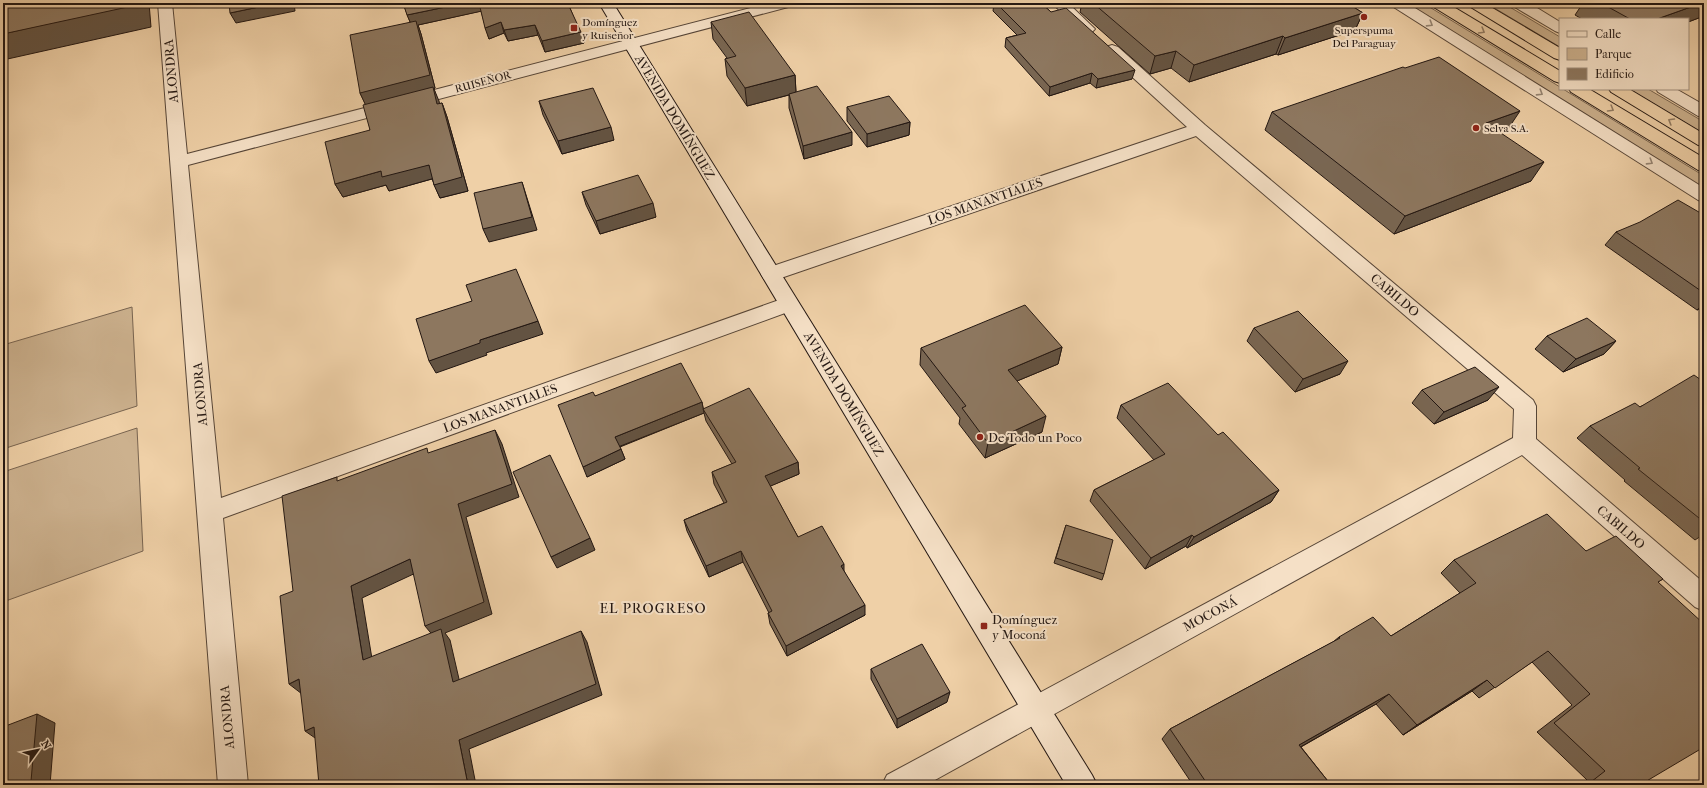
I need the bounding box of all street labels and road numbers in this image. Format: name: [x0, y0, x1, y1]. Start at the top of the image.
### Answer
street label: ALONDRA: [161, 38, 181, 104]
street label: AVENIDA DOMÍNGUEZ: [631, 51, 718, 182]
street label: RUISEÑOR: [453, 68, 513, 96]
street label: LOS MANANTIALES: [926, 174, 1045, 228]
street label: CABILDO: [1368, 270, 1422, 320]
street label: AVENIDA DOMÍNGUEZ: [800, 328, 887, 459]
street label: ALONDRA: [190, 361, 210, 427]
street label: LOS MANANTIALES: [441, 380, 559, 436]
street label: CABILDO: [1594, 502, 1648, 552]
street label: MOCONÁ: [1180, 593, 1240, 634]
street label: ALONDRA: [217, 684, 237, 750]

